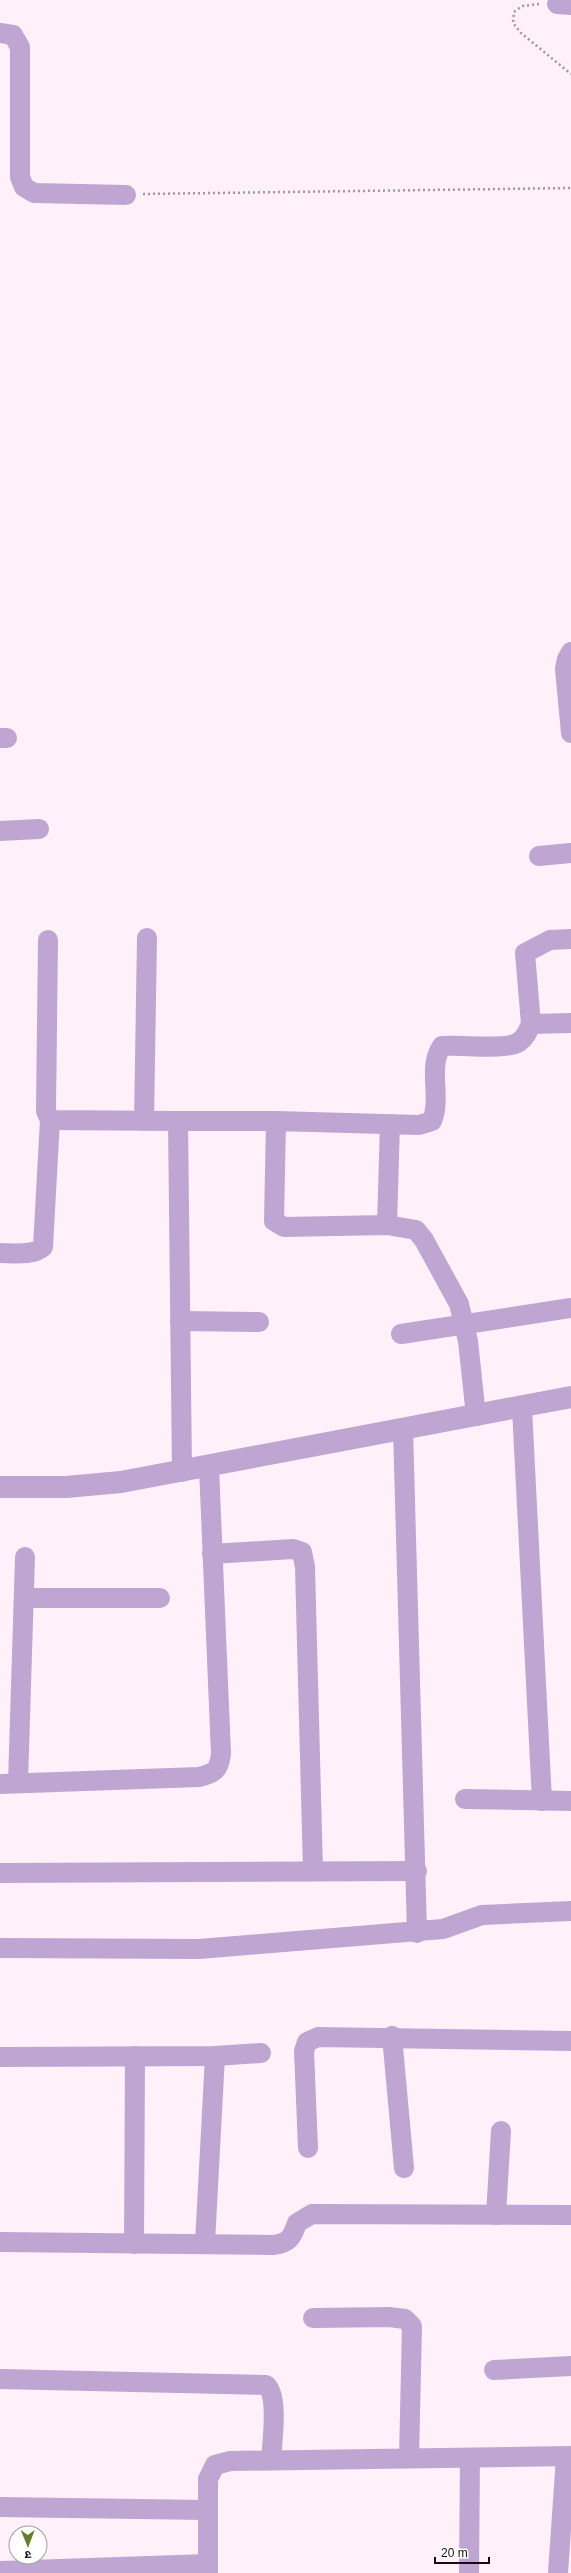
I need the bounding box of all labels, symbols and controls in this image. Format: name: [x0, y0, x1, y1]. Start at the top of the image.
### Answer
north arrow: [8, 2525, 48, 2565]
scale bar: [435, 2539, 489, 2565]
text: 20 m: [441, 2546, 468, 2560]
text: उ: [24, 2549, 31, 2561]

